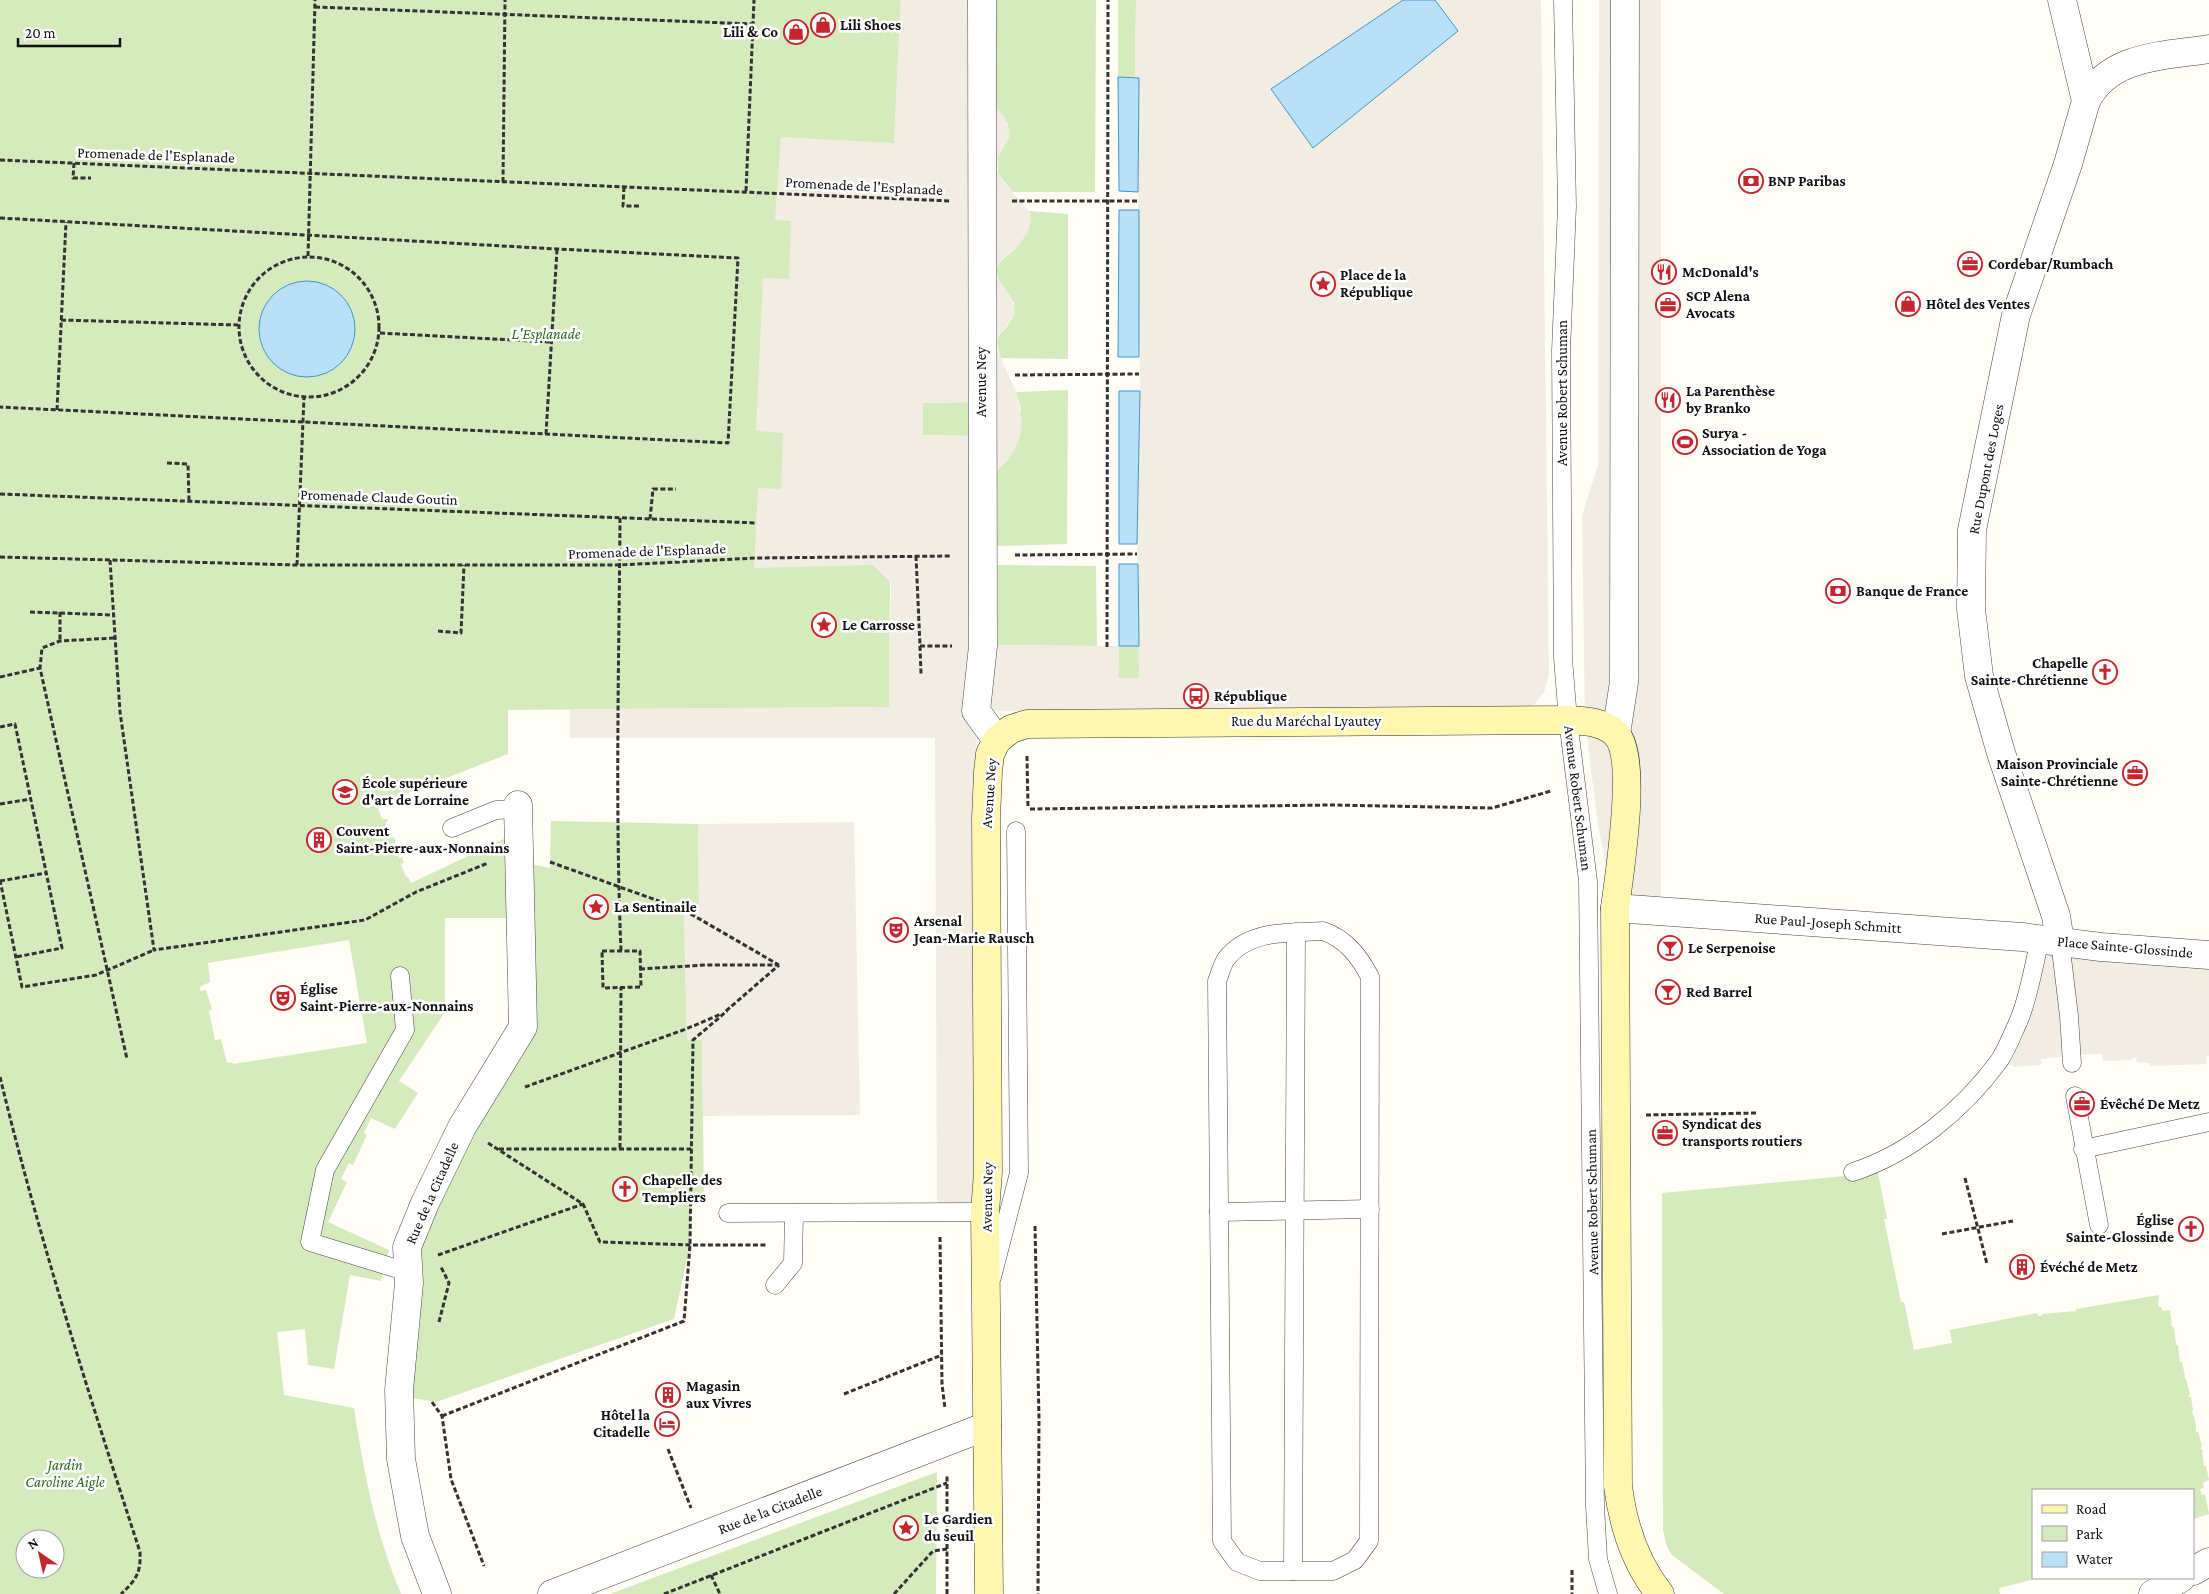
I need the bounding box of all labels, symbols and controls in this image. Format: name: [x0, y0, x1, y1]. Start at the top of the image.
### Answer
shop icon: Lili Shoes: [810, 12, 836, 38]
scale bar: [18, 15, 120, 47]
place label: Lili Shoes: [840, 17, 901, 33]
shop icon: Lili & Co: [783, 19, 809, 45]
place label: Lili & Co: [723, 24, 778, 40]
text: 20 m: [25, 25, 56, 41]
street label: Promenade de l'Esplanade: [77, 144, 236, 167]
bank icon: BNP Paribas: [1738, 168, 1764, 194]
place label: BNP Paribas: [1768, 173, 1846, 189]
street label: Promenade de l'Esplanade: [785, 174, 944, 199]
office icon: Cordebar/Rumbach: [1957, 251, 1983, 277]
place label: Cordebar/Rumbach: [1988, 256, 2114, 272]
restaurant icon: McDonald's: [1651, 259, 1677, 285]
place label: McDonald's: [1682, 264, 1759, 280]
place label: Place de la République: [1340, 267, 1413, 300]
place icon: Place de la République: [1310, 271, 1336, 297]
place label: SCP Alena Avocats: [1685, 288, 1751, 321]
shop icon: Hôtel des Ventes: [1895, 291, 1921, 317]
office icon: SCP Alena Avocats: [1655, 292, 1681, 318]
place label: Hôtel des Ventes: [1926, 296, 2030, 312]
street label: Avenue Robert Schuman: [1554, 320, 1570, 466]
park label: L'Esplanade: [512, 326, 581, 343]
street label: Avenue Ney: [973, 347, 990, 417]
place label: La Parenthèse by Branko: [1685, 383, 1775, 416]
restaurant icon: La Parenthèse by Branko: [1655, 387, 1681, 413]
street label: Rue Dupont des Loges: [1966, 402, 2007, 536]
place label: Surya - Association de Yoga: [1701, 425, 1827, 458]
sports icon: Surya - Association de Yoga: [1672, 429, 1698, 455]
street label: Promenade Claude Goutin: [300, 486, 458, 508]
street label: Promenade de l'Esplanade: [568, 540, 727, 563]
bank icon: Banque de France: [1825, 578, 1851, 604]
place label: Banque de France: [1856, 583, 1968, 599]
place icon: Le Carrosse: [811, 612, 837, 638]
place label: Le Carrosse: [842, 617, 915, 633]
place label: Chapelle Sainte-Chrétienne: [1971, 655, 2088, 688]
church icon: Chapelle Sainte-Chrétienne: [2092, 659, 2118, 685]
bus stop icon: République: [1183, 683, 1209, 709]
place label: République: [1214, 688, 1287, 704]
street label: Rue du Maréchal Lyautey: [1231, 713, 1381, 730]
street label: Avenue Robert Schuman: [1561, 724, 1595, 872]
place label: Maison Provinciale Sainte-Chrétienne: [1996, 756, 2118, 789]
street label: Avenue Ney: [979, 757, 1000, 829]
office icon: Maison Provinciale Sainte-Chrétienne: [2122, 760, 2148, 786]
place label: École supérieure d'art de Lorraine: [362, 775, 469, 808]
school or university icon: École supérieure d'art de Lorraine: [332, 779, 358, 805]
place label: Couvent Saint-Pierre-aux-Nonnains: [336, 823, 509, 856]
building icon: Couvent Saint-Pierre-aux-Nonnains: [306, 827, 332, 853]
place icon: La Sentinaile: [583, 894, 609, 920]
place label: La Sentinaile: [614, 899, 697, 915]
street label: Rue Paul-Joseph Schmitt: [1754, 910, 1903, 937]
place label: Arsenal Jean-Marie Rausch: [912, 913, 1035, 946]
theatre icon: Arsenal Jean-Marie Rausch: [883, 917, 909, 943]
street label: Place Sainte-Glossinde: [2056, 933, 2194, 961]
bar icon: Le Serpenoise: [1657, 935, 1683, 961]
place label: Le Serpenoise: [1688, 940, 1776, 956]
bar icon: Red Barrel: [1655, 979, 1681, 1005]
place label: Église Saint-Pierre-aux-Nonnains: [300, 981, 473, 1014]
place label: Red Barrel: [1686, 984, 1753, 1000]
theatre icon: Église Saint-Pierre-aux-Nonnains: [270, 985, 296, 1011]
office icon: Évêché De Metz: [2069, 1091, 2095, 1117]
place label: Évêché De Metz: [2100, 1096, 2200, 1112]
place label: Syndicat des transports routiers: [1682, 1116, 1802, 1149]
office icon: Syndicat des transports routiers: [1652, 1120, 1678, 1146]
street label: Avenue Robert Schuman: [1583, 1129, 1601, 1275]
street label: Rue de la Citadelle: [402, 1139, 462, 1247]
street label: Avenue Ney: [978, 1162, 997, 1232]
place label: Chapelle des Templiers: [642, 1172, 722, 1205]
church icon: Chapelle des Templiers: [612, 1176, 638, 1202]
place label: Église Sainte-Glossinde: [2066, 1212, 2174, 1245]
church icon: Église Sainte-Glossinde: [2178, 1216, 2204, 1242]
building icon: Évéché de Metz: [2009, 1254, 2035, 1280]
place label: Évéché de Metz: [2040, 1259, 2138, 1275]
place label: Magasin aux Vivres: [686, 1378, 751, 1411]
building icon: Magasin aux Vivres: [655, 1382, 681, 1408]
place label: Hôtel la Citadelle: [593, 1407, 651, 1440]
hotel icon: Hôtel la Citadelle: [654, 1411, 680, 1437]
park label: Jardin Caroline Aigle: [25, 1457, 105, 1491]
street label: Rue de la Citadelle: [716, 1483, 825, 1537]
legend: [2032, 1489, 2194, 1579]
text: Road: [2076, 1501, 2107, 1517]
place label: Le Gardien du seuil: [924, 1511, 993, 1544]
place icon: Le Gardien du seuil: [893, 1515, 919, 1541]
text: Park: [2076, 1526, 2103, 1542]
north arrow: [15, 1529, 65, 1579]
text: N: [24, 1534, 42, 1553]
text: Water: [2076, 1551, 2113, 1567]

